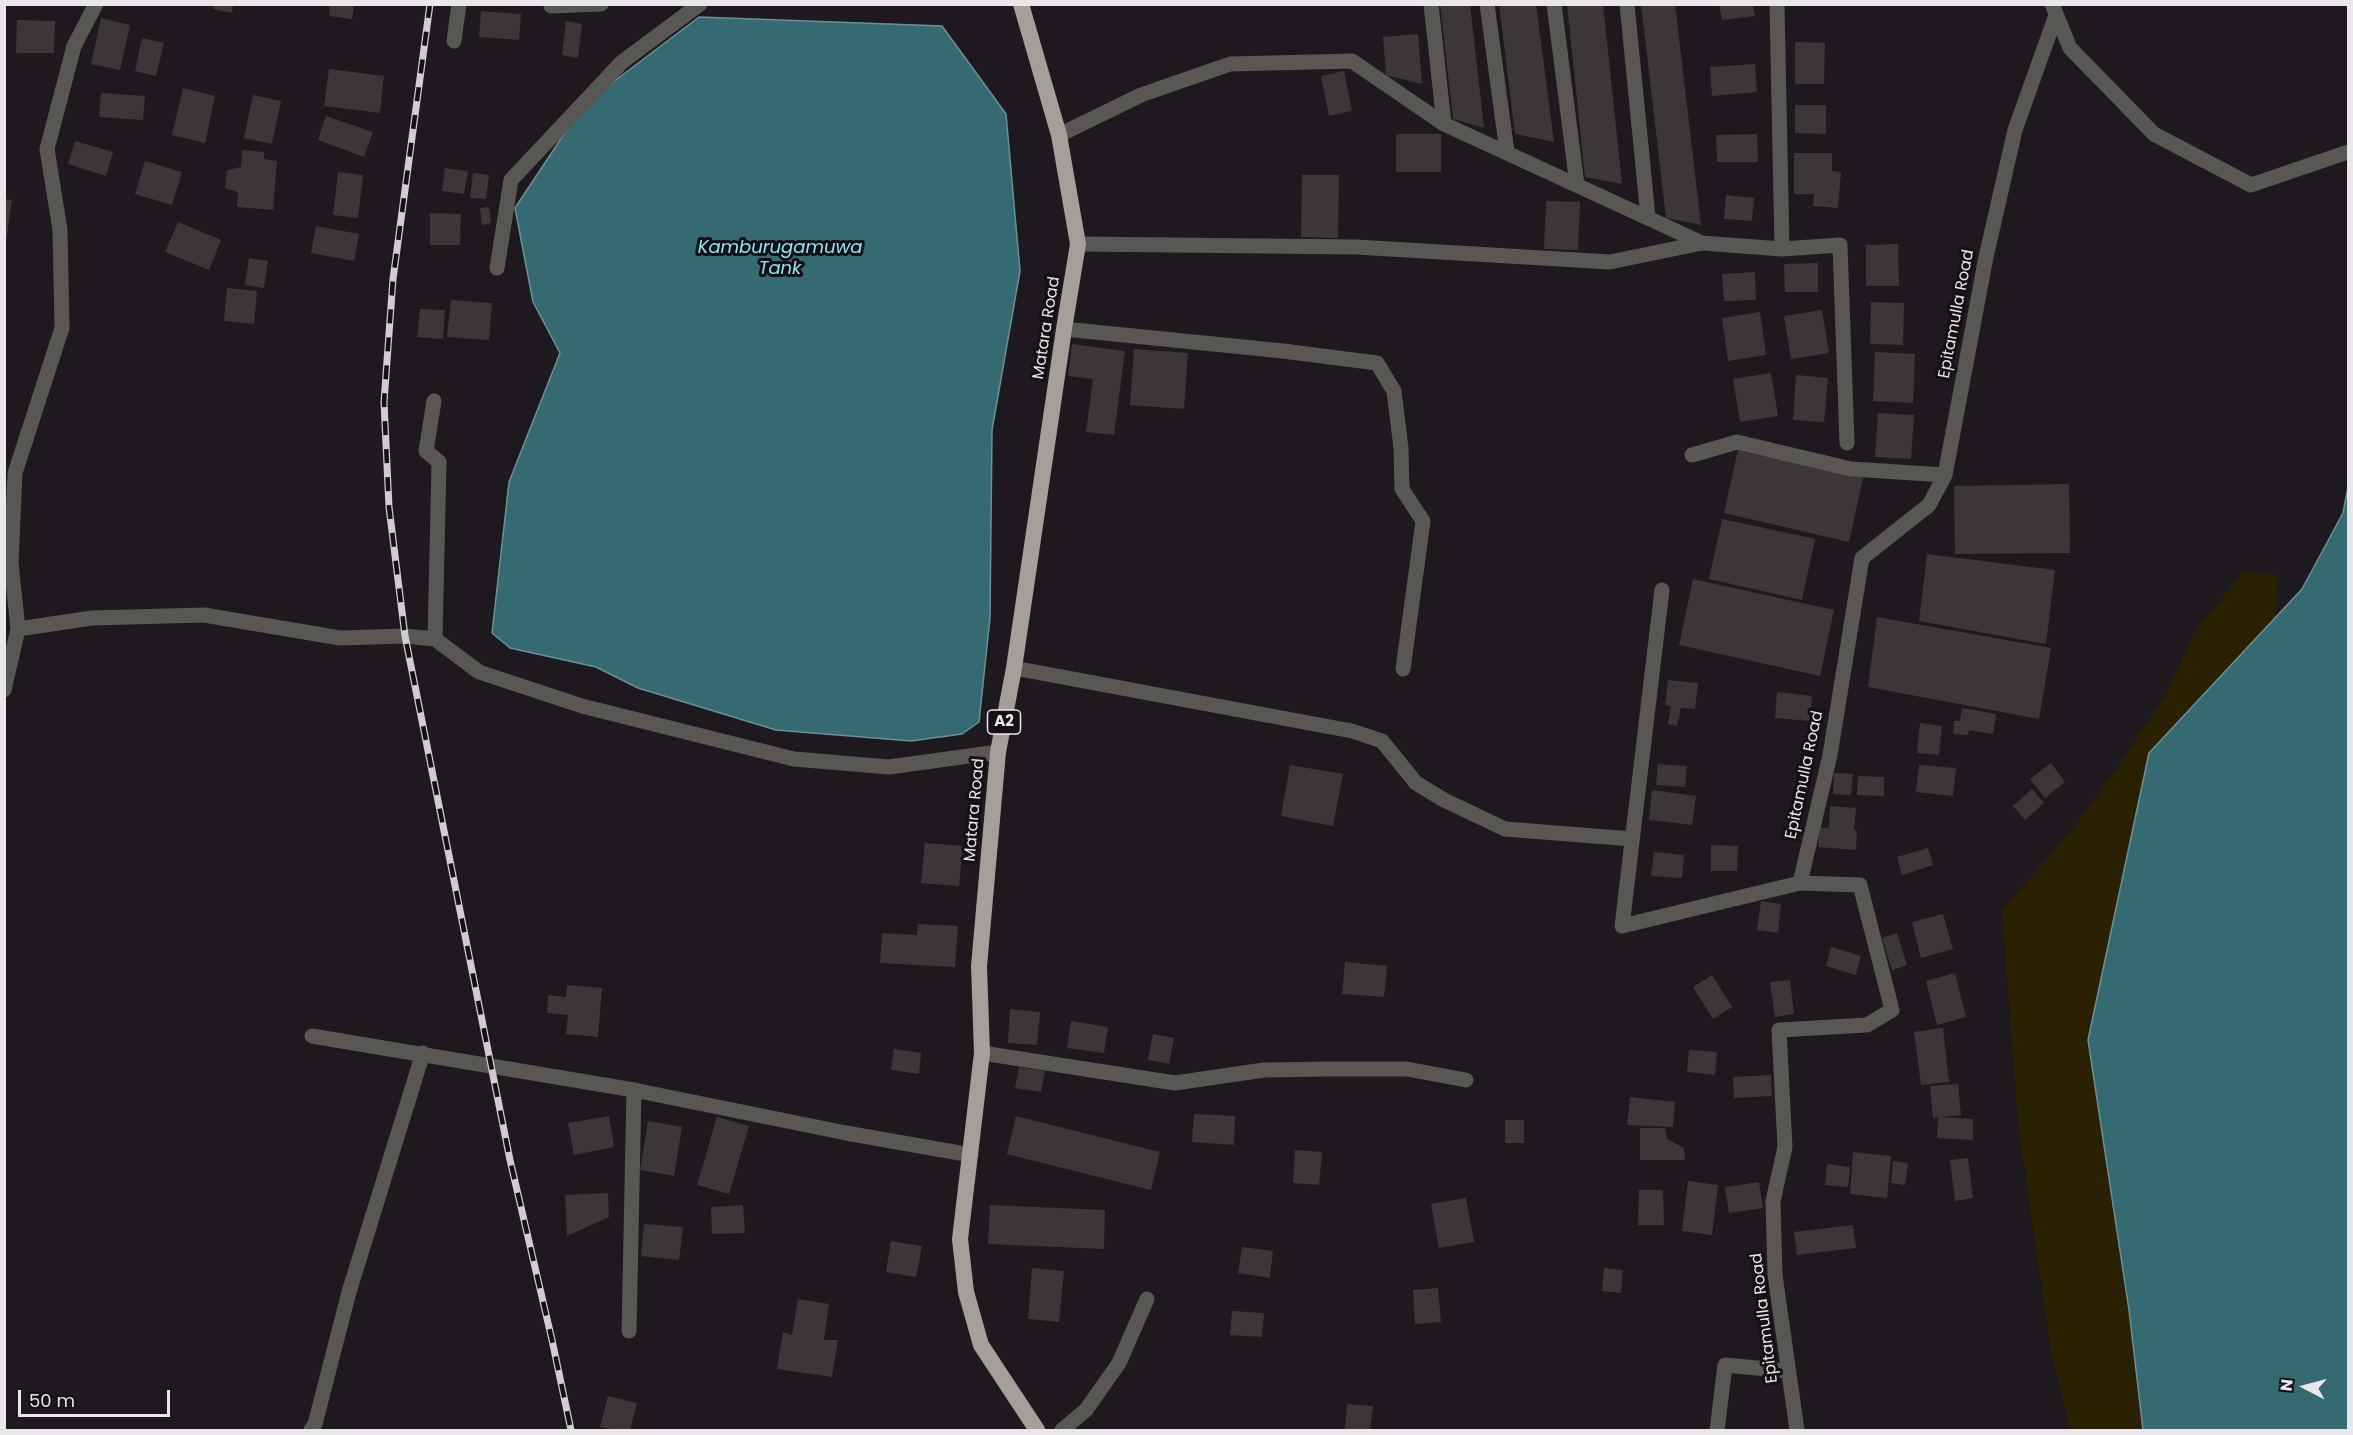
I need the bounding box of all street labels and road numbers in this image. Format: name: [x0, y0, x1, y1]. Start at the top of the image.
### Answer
street label: Epitamulla Road: [1935, 248, 1979, 380]
street label: Matara Road: [1029, 275, 1065, 381]
street label: Epitamulla Road: [1782, 709, 1828, 841]
road number: A2: [988, 710, 1020, 734]
street label: Matara Road: [961, 757, 989, 863]
street label: Epitamulla Road: [1747, 1252, 1783, 1384]

